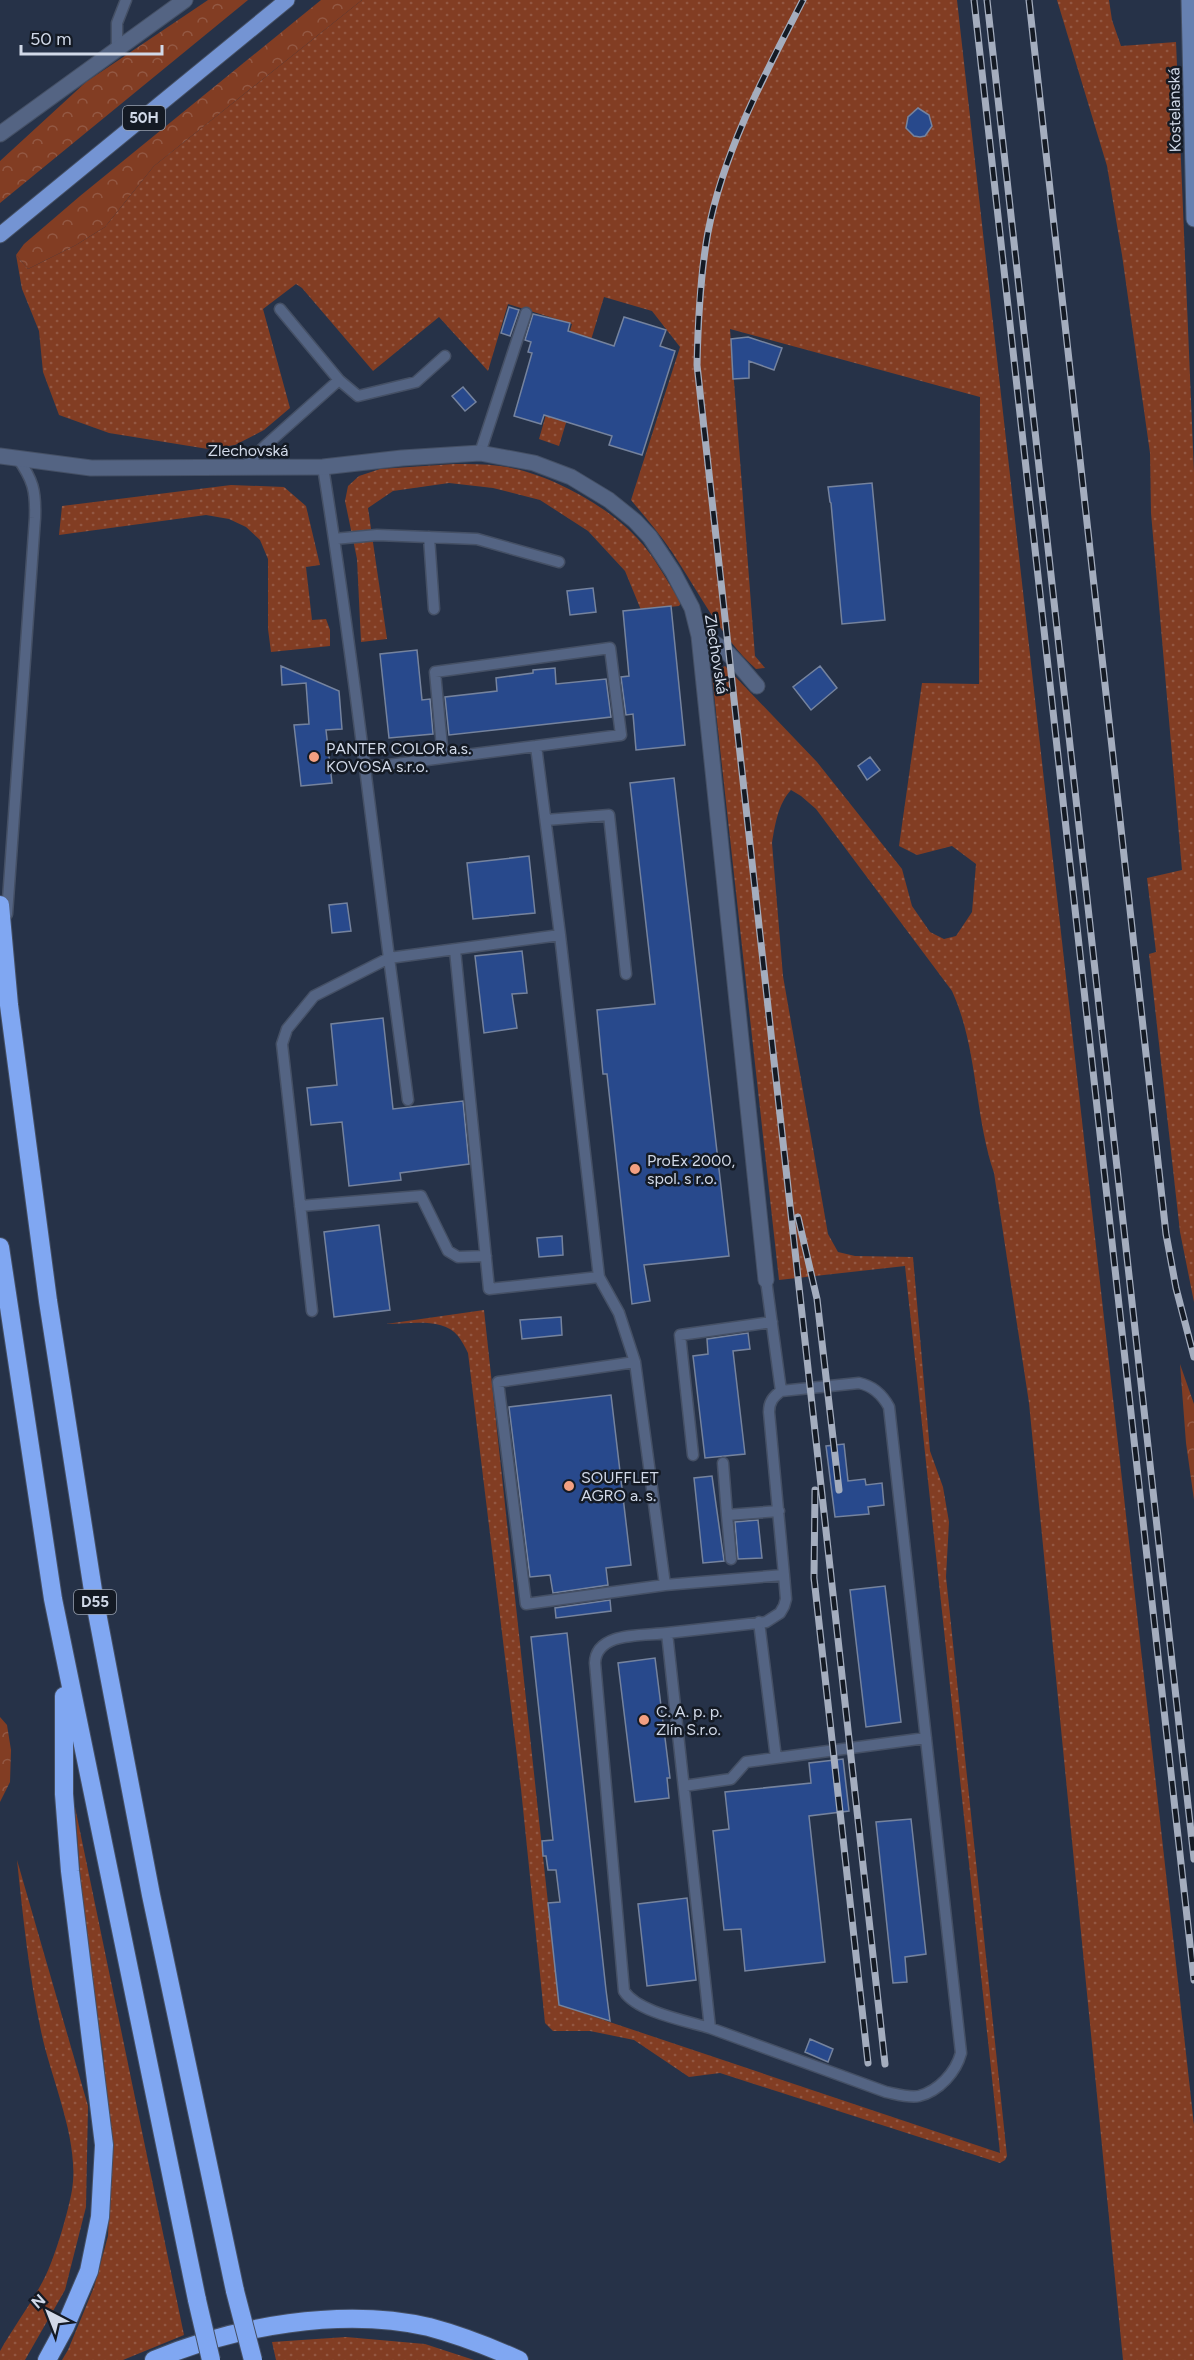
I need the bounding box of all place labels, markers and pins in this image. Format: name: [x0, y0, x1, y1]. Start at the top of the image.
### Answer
place label: PANTER COLOR a.s. KOVOSA s.r.o.: [326, 739, 471, 776]
marker: PANTER COLOR a.s. KOVOSA s.r.o.: [307, 750, 321, 764]
place label: ProEx 2000, spol. s r.o.: [647, 1151, 735, 1188]
marker: ProEx 2000, spol. s r.o.: [628, 1162, 642, 1176]
place label: SOUFFLET AGRO a. s.: [581, 1468, 659, 1505]
marker: SOUFFLET AGRO a. s.: [562, 1479, 576, 1493]
place label: C. A. p. p. Zlín S.r.o.: [656, 1702, 722, 1739]
marker: C. A. p. p. Zlín S.r.o.: [637, 1713, 651, 1727]

